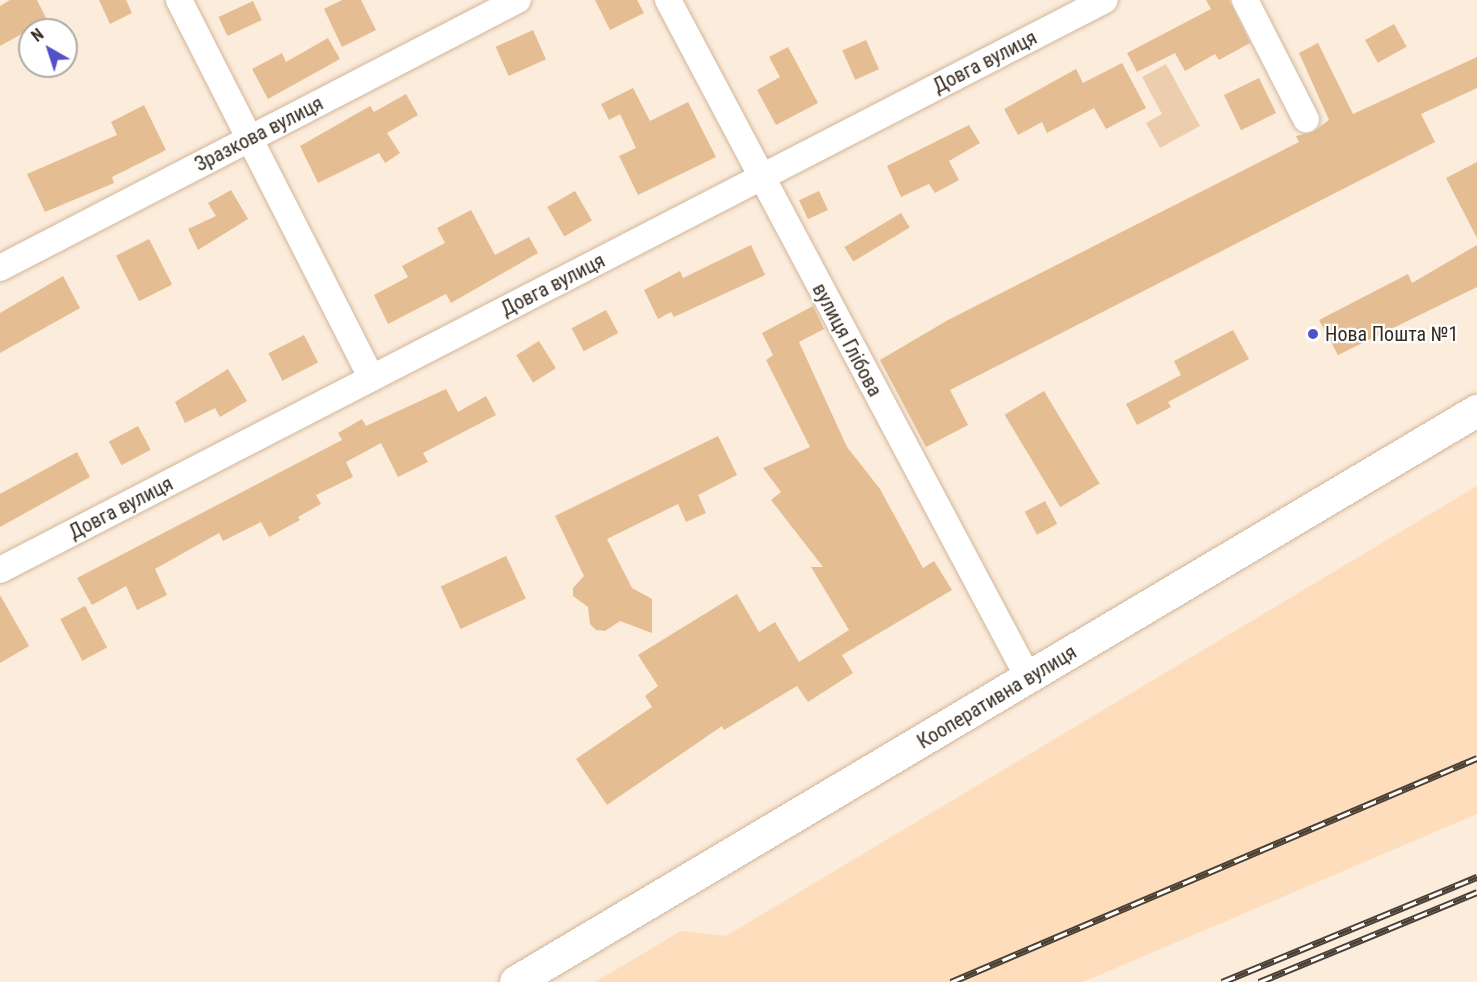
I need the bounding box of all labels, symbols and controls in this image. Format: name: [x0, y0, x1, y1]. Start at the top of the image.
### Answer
north arrow: [18, 18, 78, 78]
text: N: [28, 25, 47, 46]
street label: Довга вулиця: [929, 26, 1041, 98]
street label: Зразкова вулиця: [191, 91, 327, 177]
street label: Довга вулиця: [497, 249, 609, 321]
street label: вулиця Глібова: [807, 279, 887, 401]
place label: Нова Пошта №1: [1325, 322, 1458, 346]
marker: Нова Пошта №1: [1306, 327, 1320, 341]
street label: Довга вулиця: [65, 472, 177, 544]
street label: Кооперативна вулиця: [913, 640, 1081, 754]

